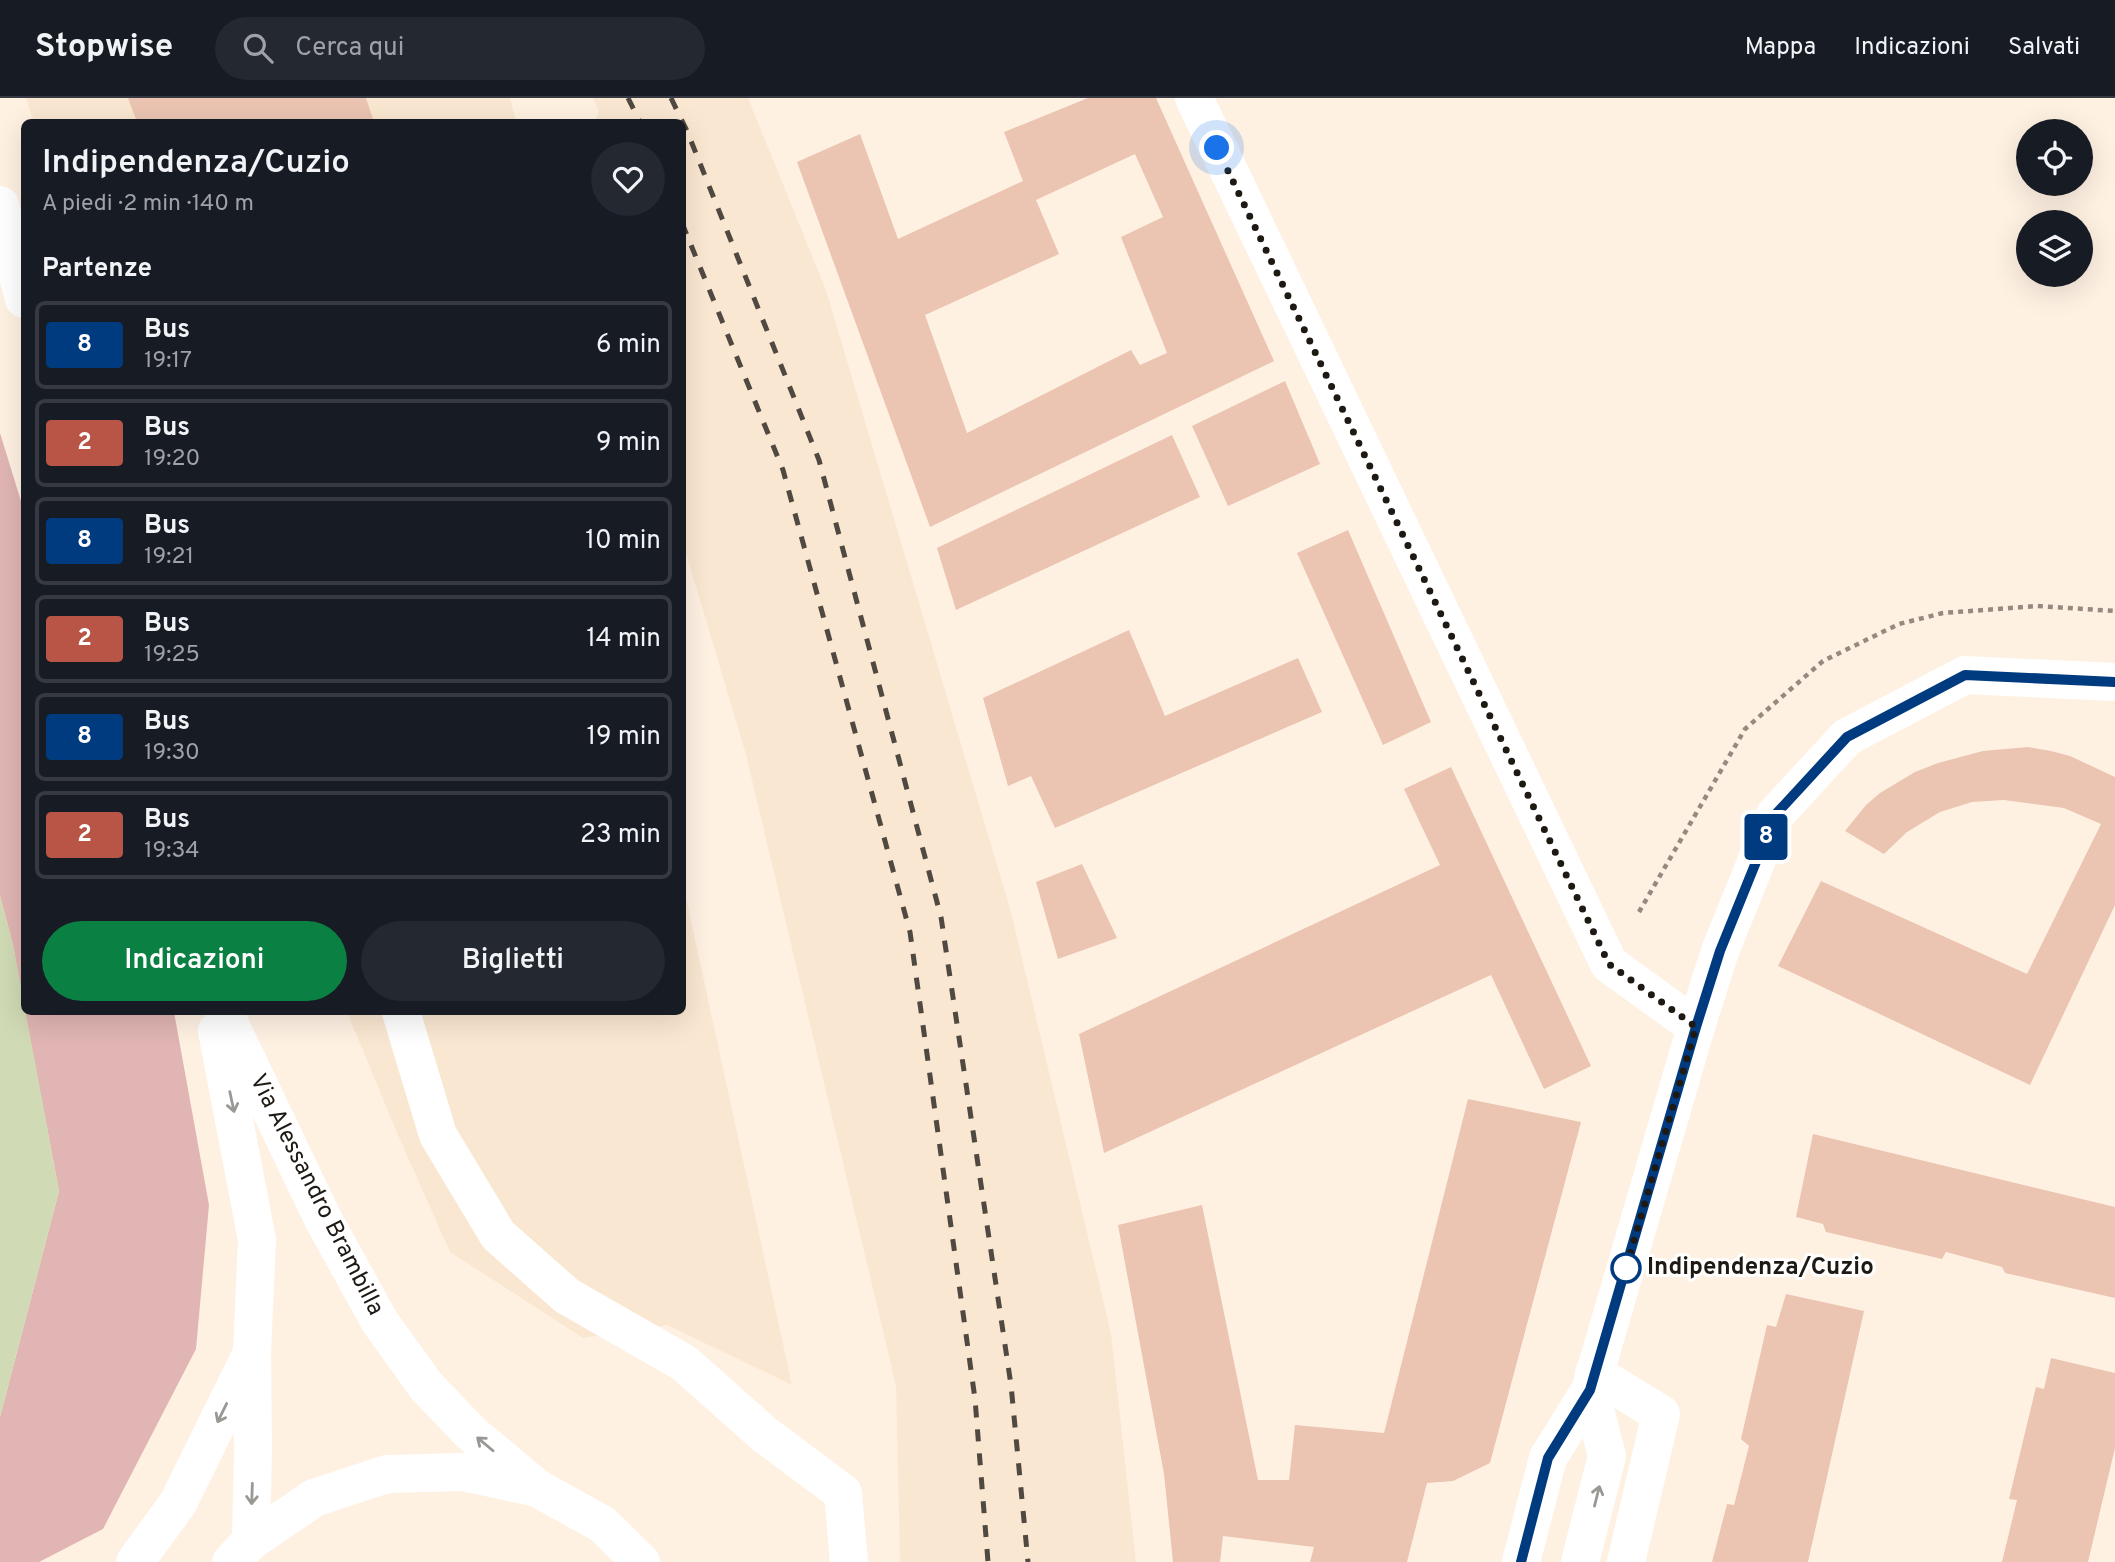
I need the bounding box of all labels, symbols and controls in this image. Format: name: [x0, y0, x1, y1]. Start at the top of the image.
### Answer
search box: [215, 17, 705, 80]
text: Stopwise: [35, 27, 173, 69]
icon: search: [239, 29, 277, 67]
text: Cerca qui: [295, 32, 404, 65]
text: Mappa: [1745, 33, 1816, 63]
text: Indicazioni: [1854, 33, 1970, 63]
text: Salvati: [2008, 33, 2080, 63]
map controls: [2016, 119, 2093, 287]
button: locate: [2016, 119, 2093, 196]
your location: [1199, 130, 1234, 165]
button: heart: [591, 142, 665, 216]
text: Indipendenza/Cuzio: [42, 143, 350, 185]
text: A piedi · 2 min · 140 m: [42, 190, 254, 219]
button: layers: [2016, 210, 2093, 287]
text: Partenze: [42, 253, 152, 286]
text: Bus: [144, 314, 190, 347]
text: 6 min: [596, 329, 661, 362]
text: 8: [77, 330, 92, 360]
text: 19:17: [144, 347, 192, 376]
text: Bus: [144, 412, 190, 445]
text: 9 min: [596, 427, 661, 460]
text: 2: [77, 428, 92, 458]
text: 19:20: [144, 445, 200, 474]
text: Bus: [144, 510, 190, 543]
text: 10 min: [585, 525, 661, 558]
text: 8: [77, 526, 92, 556]
text: 19:21: [144, 543, 194, 572]
text: Bus: [144, 608, 190, 641]
text: 14 min: [586, 623, 661, 656]
text: 2: [77, 624, 92, 654]
text: 19:25: [144, 641, 200, 670]
text: Bus: [144, 706, 190, 739]
text: 19 min: [586, 721, 661, 754]
text: 8: [77, 722, 92, 752]
text: 19:30: [144, 739, 200, 768]
text: Bus: [144, 804, 190, 837]
line badge: 8: [1743, 814, 1789, 860]
text: 23 min: [580, 819, 661, 852]
text: 2: [77, 820, 92, 850]
text: 8: [1758, 822, 1774, 852]
text: 19:34: [144, 837, 200, 866]
button: Indicazioni: [42, 921, 347, 1001]
button: Biglietti: [361, 921, 665, 1001]
street label: Via Alessandro Brambilla: [242, 1069, 390, 1321]
one-way arrow: [226, 1090, 240, 1113]
marker: Indipendenza/Cuzio: [1611, 1253, 1641, 1283]
place label: Indipendenza/Cuzio: [1647, 1253, 1874, 1283]
one-way arrow: [214, 1402, 228, 1423]
one-way arrow: [476, 1436, 494, 1452]
one-way arrow: [246, 1482, 259, 1505]
one-way arrow: [1591, 1485, 1604, 1508]

